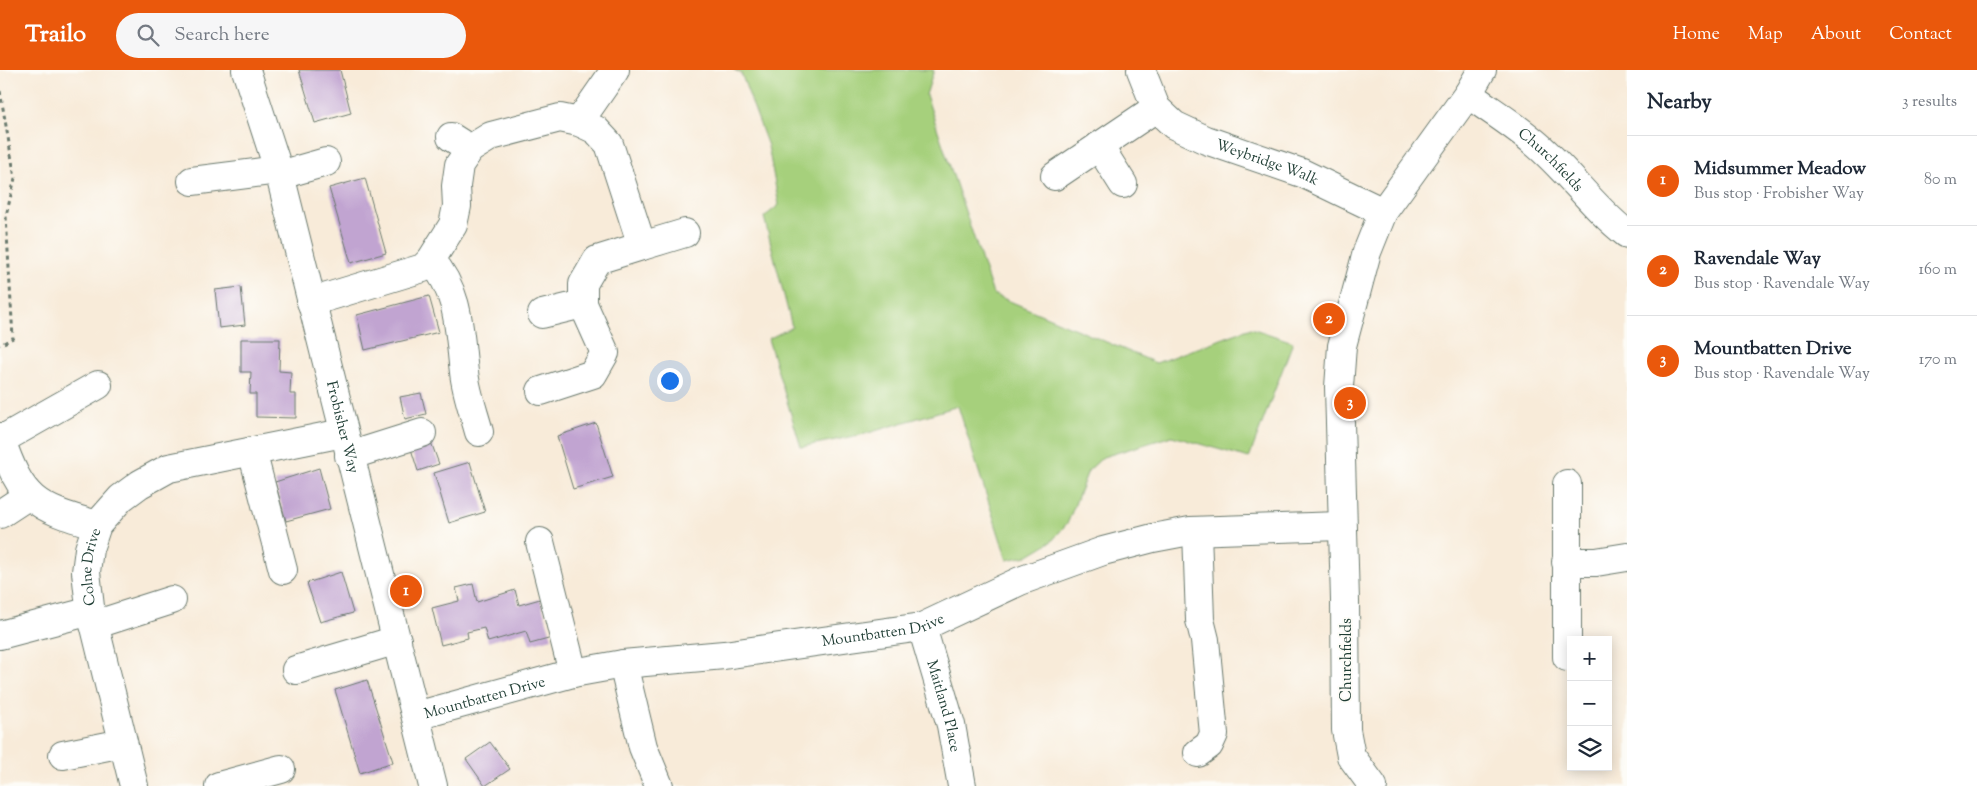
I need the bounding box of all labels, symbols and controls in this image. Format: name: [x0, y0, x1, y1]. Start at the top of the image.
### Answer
search box: [116, 13, 466, 58]
text: Trailo: [25, 18, 86, 52]
icon: search: [134, 21, 162, 49]
text: Search here: [174, 22, 270, 49]
text: Home: [1673, 22, 1720, 48]
text: Map: [1748, 22, 1783, 48]
text: About: [1811, 22, 1861, 48]
text: Contact: [1889, 22, 1952, 48]
text: Nearby: [1647, 88, 1712, 118]
text: 3 results: [1902, 91, 1957, 114]
street label: Churchfields: [1513, 124, 1587, 197]
street label: Weybridge Walk: [1212, 135, 1322, 191]
text: Midsummer Meadow: [1694, 156, 1866, 183]
text: 1: [1660, 169, 1666, 192]
text: 80 m: [1924, 169, 1957, 192]
text: Bus stop · Frobisher Way: [1694, 183, 1864, 206]
text: Ravendale Way: [1694, 246, 1821, 273]
text: 2: [1659, 259, 1667, 282]
text: 160 m: [1919, 259, 1957, 282]
text: Bus stop · Ravendale Way: [1694, 273, 1870, 296]
pin: 2: [1313, 300, 1345, 338]
text: Mountbatten Drive: [1694, 336, 1852, 363]
text: 3: [1660, 349, 1666, 372]
text: 170 m: [1919, 349, 1957, 372]
text: Bus stop · Ravendale Way: [1694, 363, 1870, 386]
your location: [657, 368, 683, 394]
street label: Frobisher Way: [320, 379, 363, 476]
pin: 3: [1334, 384, 1366, 422]
street label: Colne Drive: [77, 525, 107, 607]
pin: 1: [390, 572, 422, 610]
street label: Mountbatten Drive: [820, 609, 948, 653]
street label: Churchfields: [1337, 618, 1358, 702]
map controls: [1567, 636, 1612, 771]
button: +: [1567, 636, 1612, 681]
street label: Maitland Place: [920, 658, 965, 754]
street label: Mountbatten Drive: [422, 672, 548, 725]
button: −: [1567, 681, 1612, 726]
button: layers: [1567, 726, 1612, 771]

